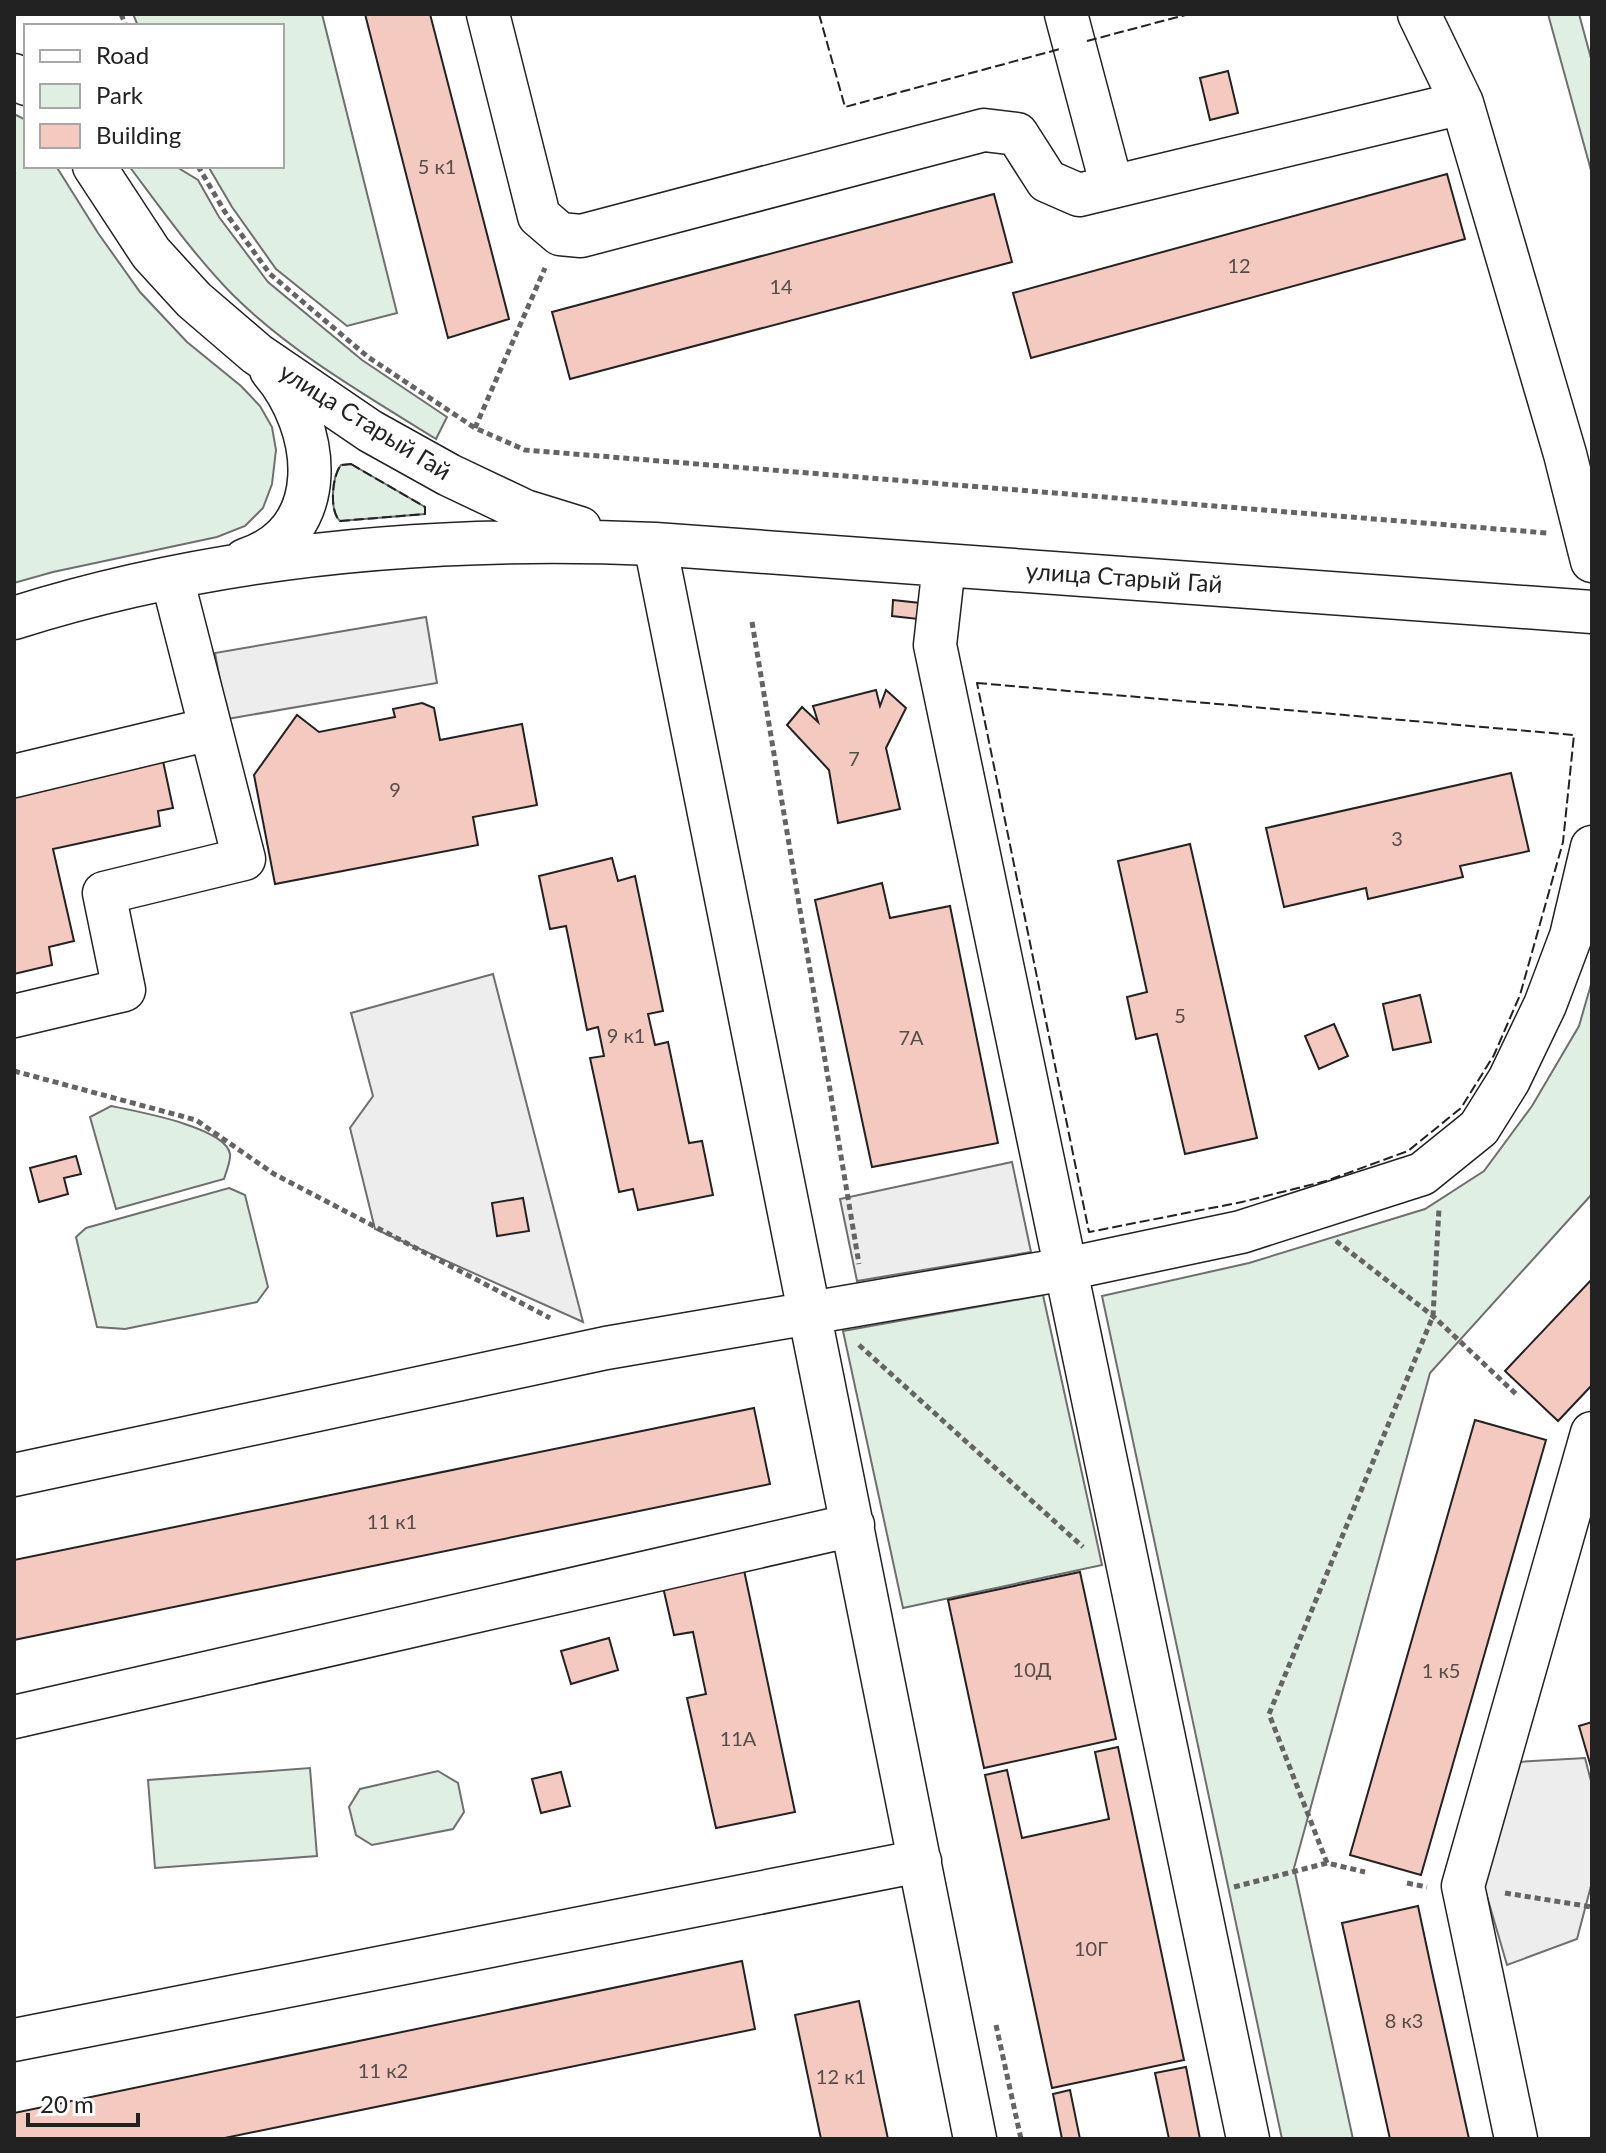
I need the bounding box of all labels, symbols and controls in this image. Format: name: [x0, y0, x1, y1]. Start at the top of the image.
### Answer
legend: [24, 24, 284, 168]
text: Road: [96, 40, 149, 69]
text: Park: [96, 80, 144, 109]
text: Building: [96, 120, 181, 149]
house number: 5 к1: [418, 154, 456, 178]
house number: 12: [1227, 253, 1251, 277]
house number: 14: [769, 274, 793, 298]
street label: улица Старый Гай: [275, 356, 457, 485]
street label: улица Старый Гай: [1025, 555, 1223, 598]
house number: 7: [848, 746, 860, 770]
house number: 9: [389, 777, 401, 801]
house number: 3: [1391, 826, 1403, 850]
house number: 5: [1174, 1003, 1186, 1027]
house number: 9 к1: [607, 1023, 645, 1047]
house number: 7А: [898, 1025, 924, 1049]
house number: 11 к1: [367, 1509, 417, 1533]
house number: 10Д: [1013, 1657, 1052, 1681]
house number: 1 к5: [1422, 1658, 1460, 1682]
house number: 11А: [720, 1726, 757, 1750]
house number: 10Г: [1074, 1936, 1108, 1960]
house number: 8 к3: [1385, 2008, 1423, 2032]
house number: 11 к2: [358, 2058, 408, 2082]
house number: 12 к1: [816, 2064, 866, 2088]
scale bar: [28, 2077, 138, 2127]
text: 20 m: [40, 2089, 94, 2118]

